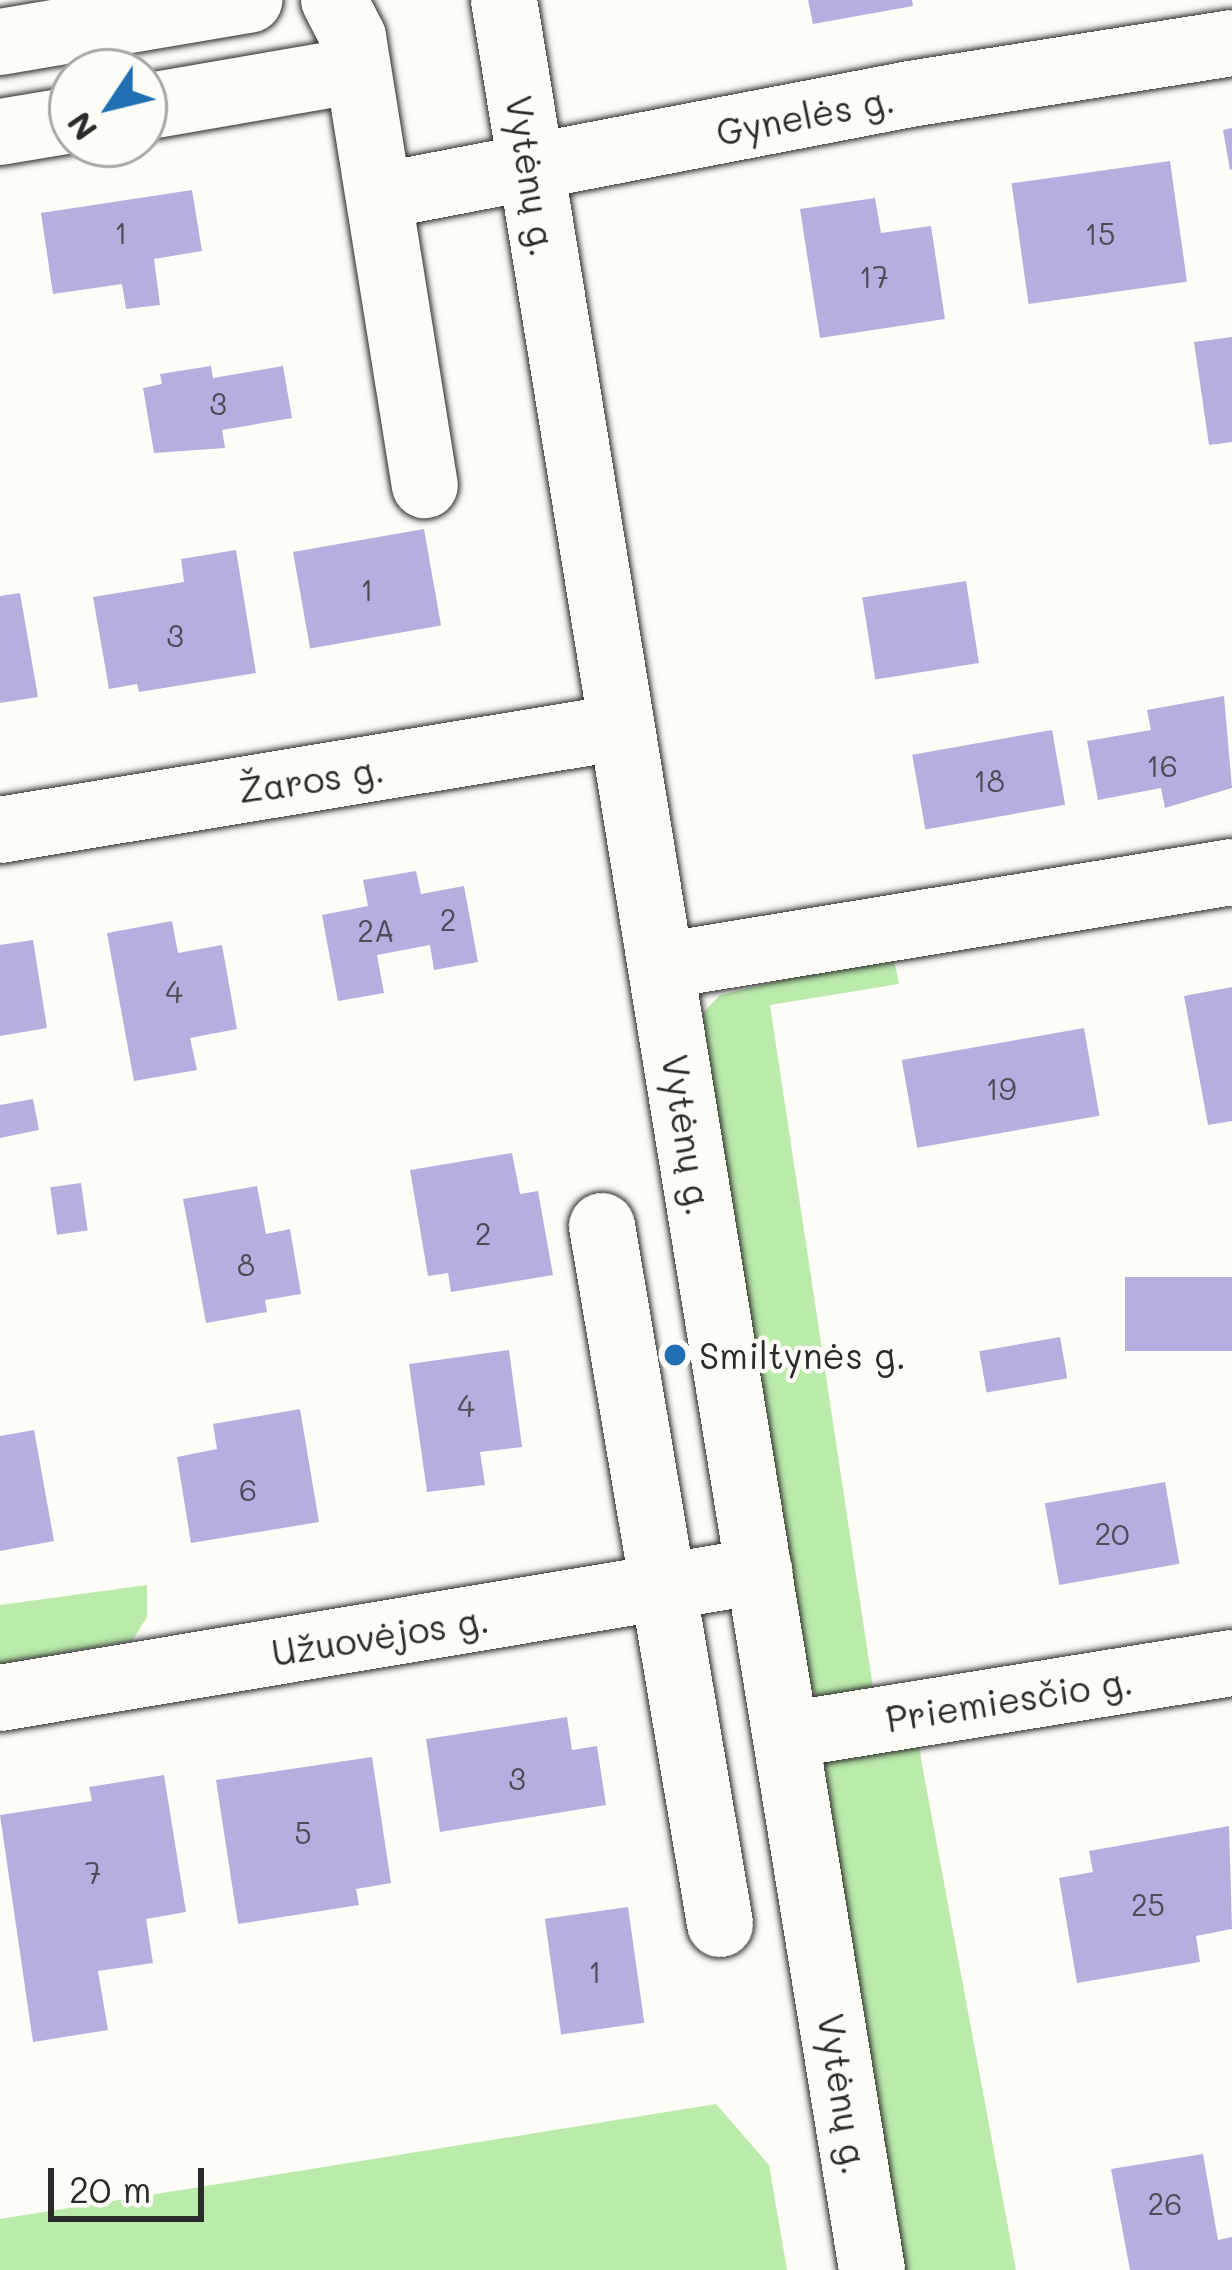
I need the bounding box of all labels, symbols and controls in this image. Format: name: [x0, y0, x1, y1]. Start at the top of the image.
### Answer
north arrow: [48, 48, 168, 168]
street label: Gynelės g.: [712, 77, 898, 153]
street label: Vytėnų g.: [498, 92, 566, 260]
text: N: [56, 105, 105, 150]
house number: 1: [114, 214, 128, 250]
house number: 15: [1085, 215, 1115, 251]
house number: 17: [859, 258, 889, 294]
house number: 3: [209, 385, 227, 421]
house number: 1: [360, 571, 374, 607]
house number: 3: [166, 617, 184, 653]
street label: Žaros g.: [235, 746, 387, 812]
house number: 16: [1146, 747, 1178, 783]
house number: 18: [973, 762, 1005, 798]
house number: 2: [440, 901, 456, 937]
house number: 2A: [357, 912, 395, 948]
house number: 4: [165, 973, 183, 1009]
street label: Vytėnų g.: [654, 1051, 722, 1219]
house number: 19: [985, 1070, 1017, 1106]
house number: 2: [475, 1215, 491, 1251]
house number: 8: [237, 1246, 255, 1282]
place label: Smiltynės g.: [699, 1333, 906, 1377]
marker: Smiltynės g.: [662, 1342, 688, 1368]
house number: 4: [457, 1387, 475, 1423]
house number: 6: [239, 1471, 257, 1507]
house number: 20: [1094, 1515, 1130, 1551]
street label: Užuovėjos g.: [268, 1597, 492, 1673]
street label: Priemiesčio g.: [882, 1658, 1136, 1740]
house number: 3: [508, 1760, 526, 1796]
house number: 5: [294, 1814, 312, 1850]
house number: 7: [85, 1854, 101, 1890]
house number: 25: [1131, 1886, 1165, 1922]
house number: 1: [588, 1953, 602, 1989]
street label: Vytėnų g.: [810, 2010, 878, 2178]
scale bar: [54, 2144, 210, 2218]
text: 20 m: [69, 2165, 151, 2212]
house number: 26: [1148, 2185, 1182, 2221]

